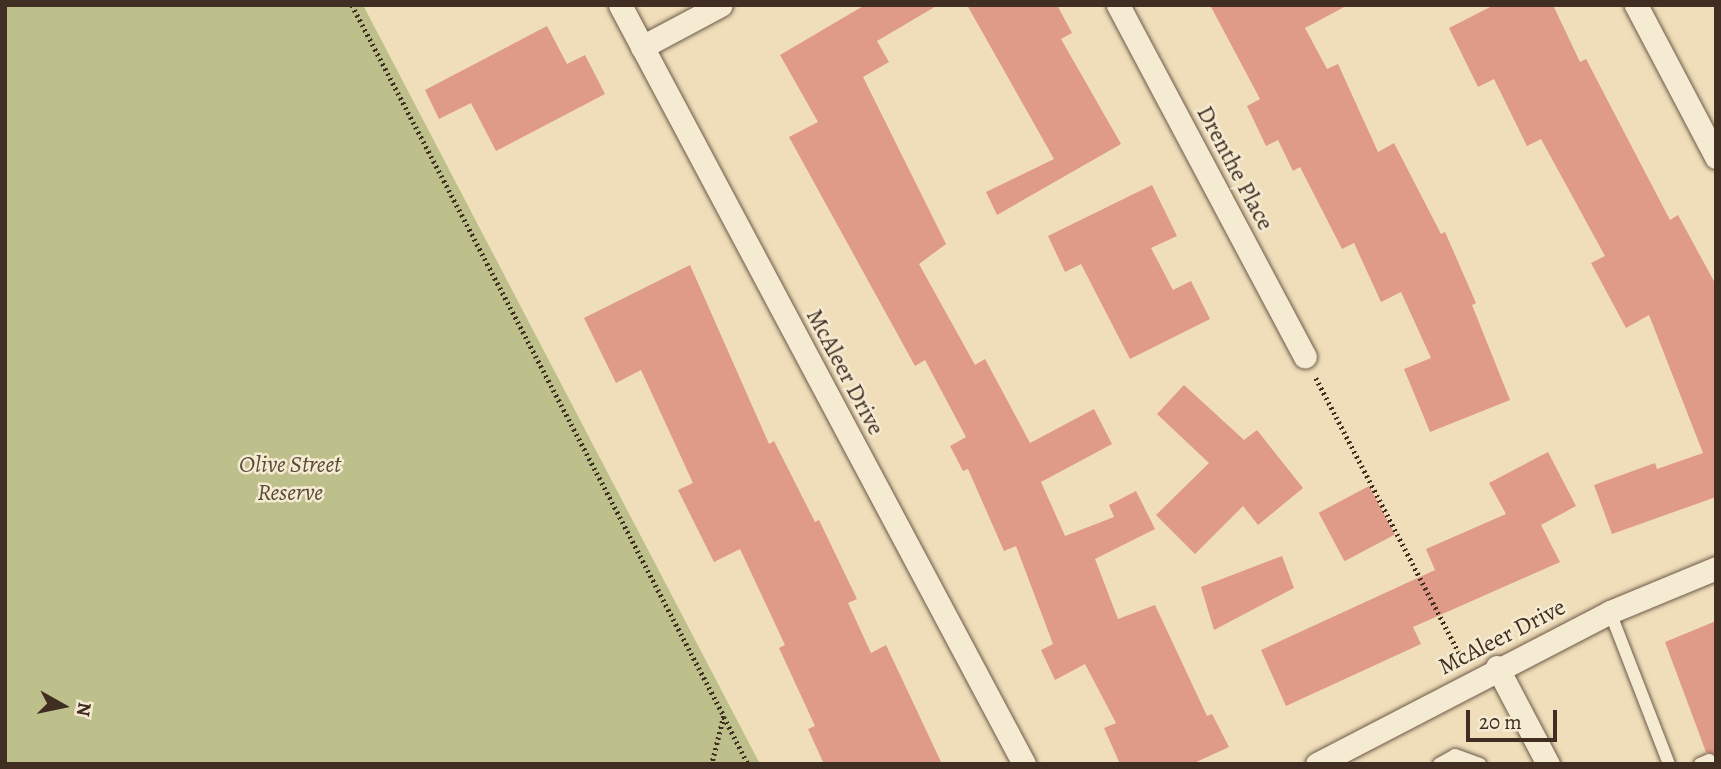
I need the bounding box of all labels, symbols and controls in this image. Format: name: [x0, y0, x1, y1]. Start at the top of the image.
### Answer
street label: Drenthe Place: [1190, 101, 1280, 235]
street label: McAleer Drive: [800, 304, 890, 440]
park label: Olive Street Reserve: [239, 451, 341, 507]
street label: McAleer Drive: [1434, 593, 1570, 681]
north arrow: [28, 671, 98, 741]
scale bar: [1469, 696, 1560, 740]
text: N: [70, 700, 98, 718]
text: 20 m: [1479, 708, 1522, 736]

